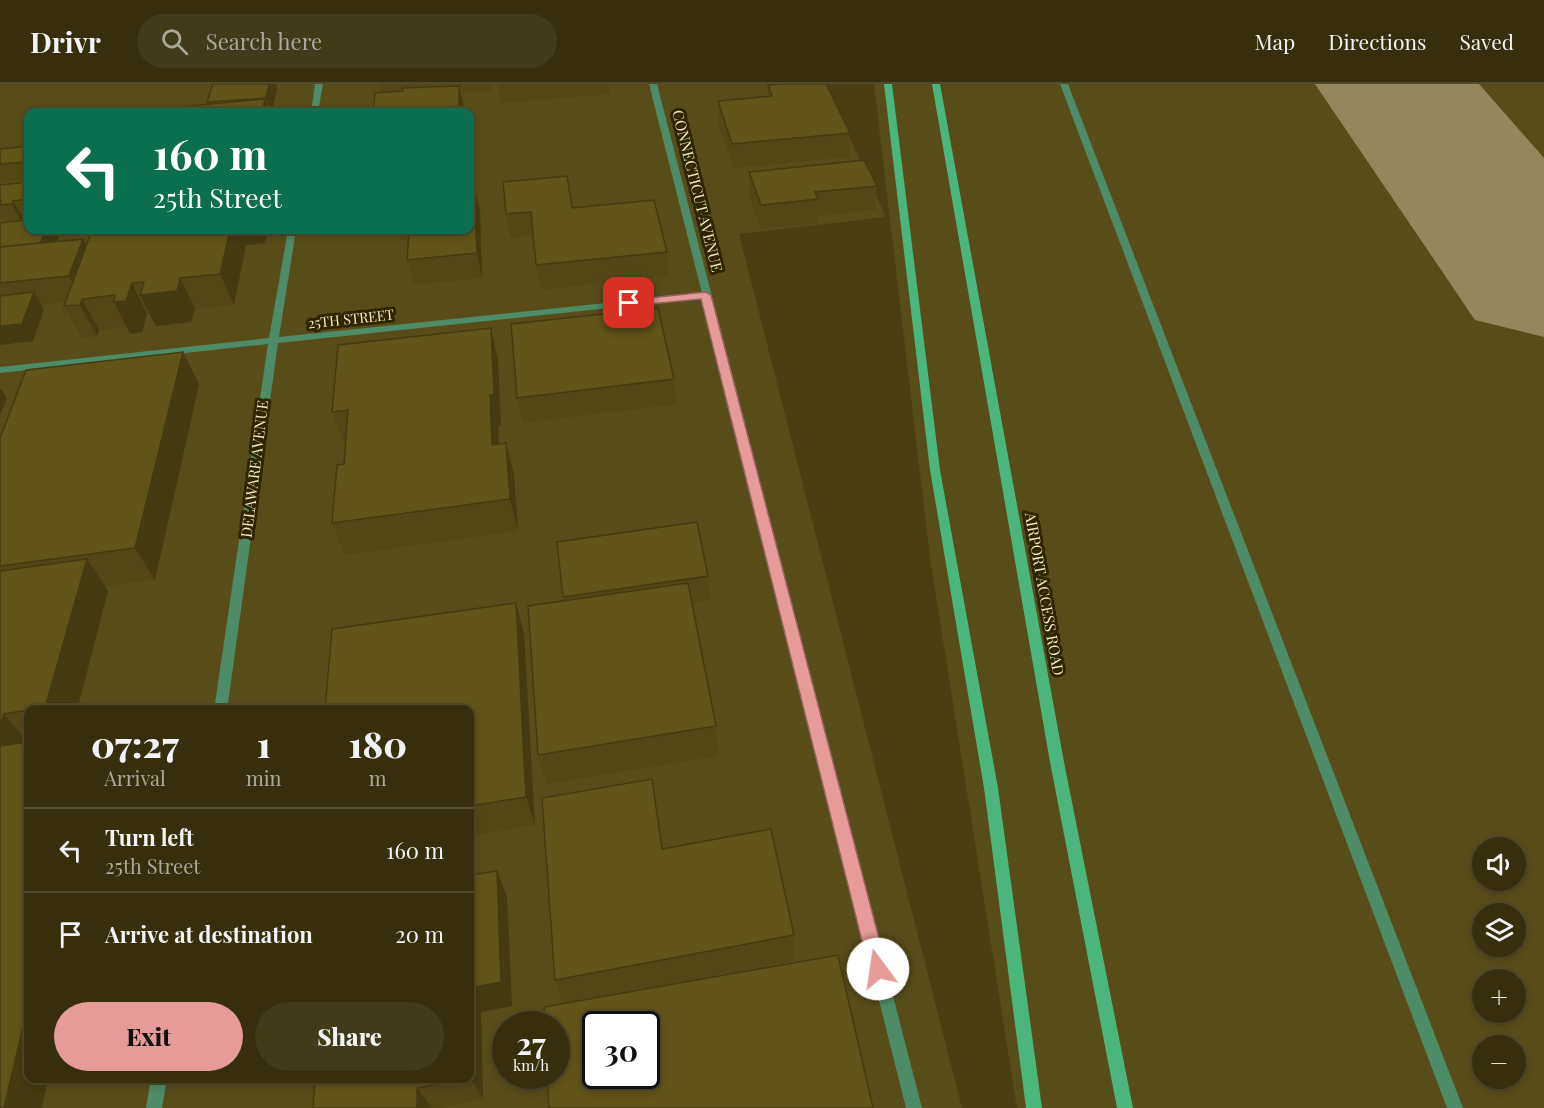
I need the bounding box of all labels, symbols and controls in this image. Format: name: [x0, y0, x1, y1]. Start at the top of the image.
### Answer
search box: [137, 14, 557, 68]
text: Drivr: [30, 23, 101, 60]
icon: search: [158, 25, 191, 58]
text: Search here: [206, 26, 322, 56]
text: Map: [1254, 27, 1295, 55]
text: Directions: [1328, 27, 1426, 55]
text: Saved: [1459, 27, 1514, 55]
street label: CONNECTICUT AVENUE: [668, 108, 728, 274]
text: 160 m: [153, 125, 268, 181]
icon: left: [54, 132, 132, 210]
text: 25th Street: [153, 179, 282, 215]
pin: [603, 277, 654, 328]
icon: arrive: [612, 286, 645, 319]
street label: 25TH STREET: [307, 305, 395, 332]
street label: DELAWARE AVENUE: [236, 399, 272, 539]
street label: AIRPORT ACCESS ROAD: [1021, 510, 1069, 677]
text: 07:27: [91, 719, 179, 767]
text: 1: [257, 719, 271, 767]
text: 180: [349, 719, 407, 767]
text: Arrival: [104, 764, 166, 791]
text: min: [246, 764, 282, 791]
text: m: [369, 764, 387, 791]
text: Turn left: [105, 822, 194, 852]
icon: left: [54, 834, 87, 867]
text: 160 m: [386, 835, 444, 865]
map controls: [1472, 837, 1526, 1089]
button: sound: [1472, 837, 1526, 891]
text: 25th Street: [105, 852, 200, 879]
button: layers: [1472, 903, 1526, 957]
icon: arrive: [54, 918, 87, 951]
text: Arrive at destination: [105, 919, 313, 949]
text: 20 m: [395, 919, 444, 949]
position arrow: [846, 937, 910, 1001]
button: +: [1472, 969, 1526, 1023]
button: Exit: [54, 1002, 243, 1071]
button: Share: [255, 1002, 444, 1071]
speed limit sign: 30: [582, 1011, 660, 1089]
text: 27: [516, 1023, 546, 1063]
button: −: [1472, 1035, 1526, 1089]
text: km/h: [513, 1055, 549, 1075]

